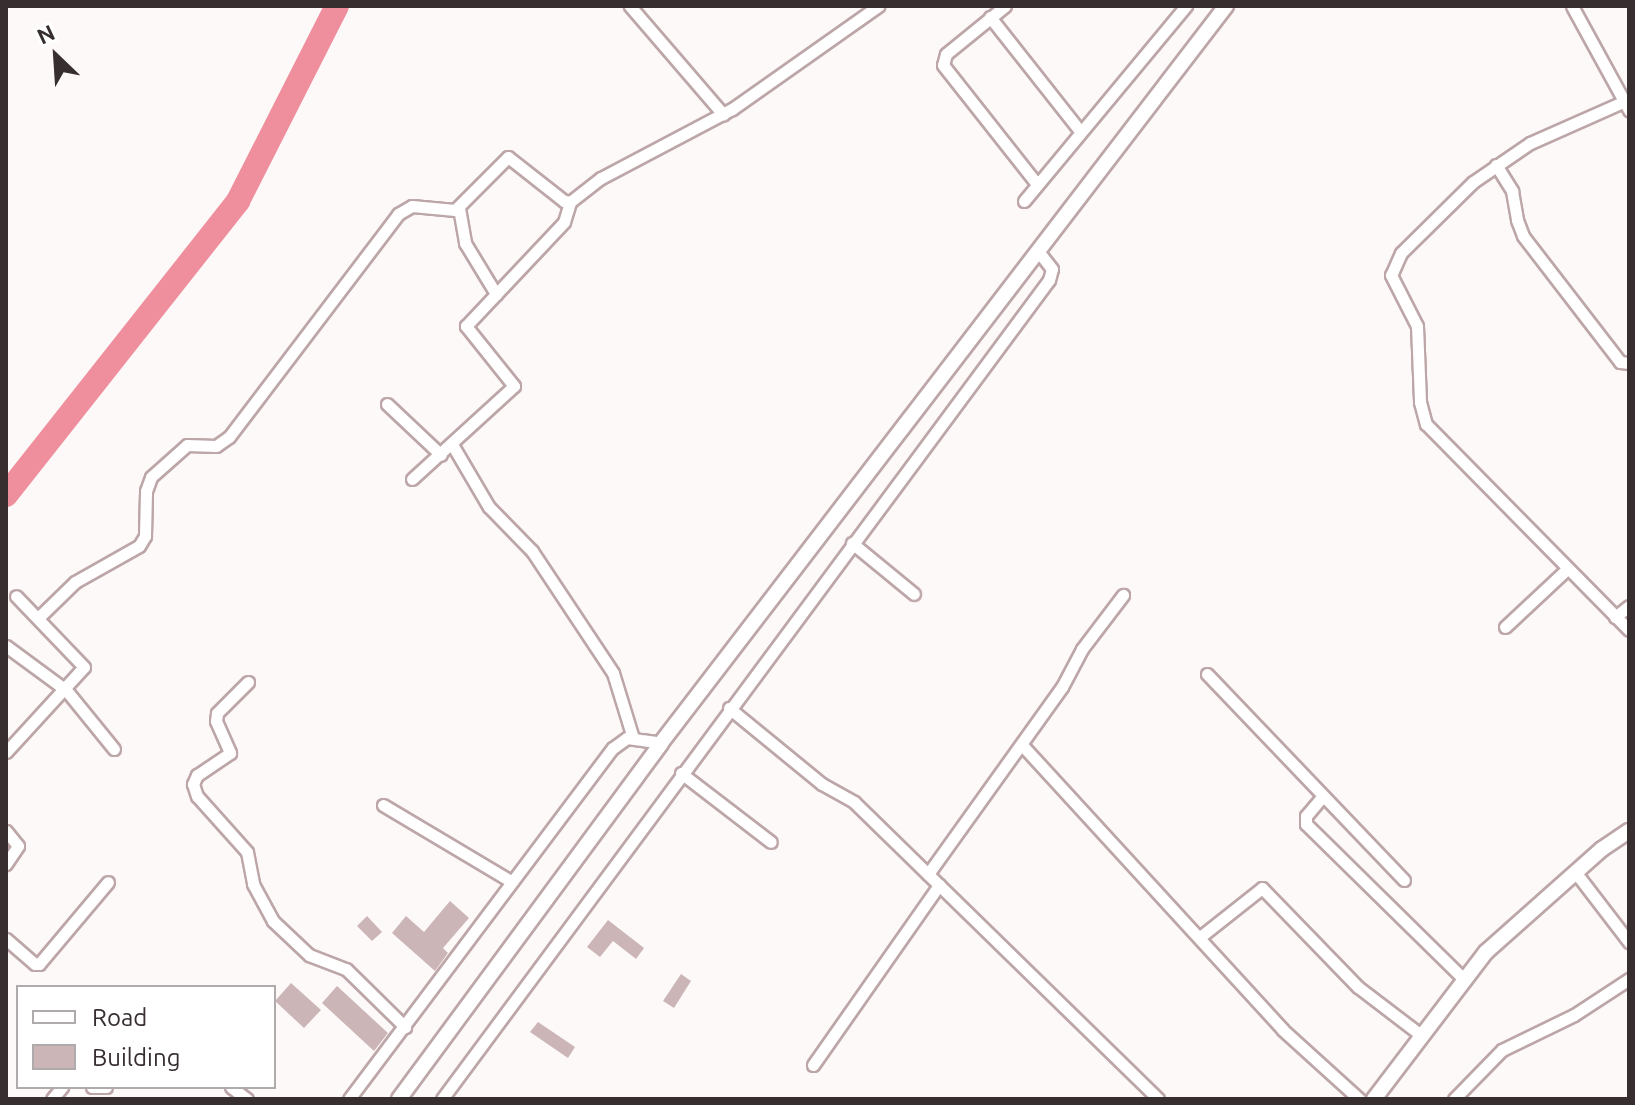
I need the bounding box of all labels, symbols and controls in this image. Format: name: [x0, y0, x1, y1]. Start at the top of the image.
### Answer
north arrow: [16, 16, 96, 96]
text: N: [33, 19, 58, 49]
legend: [16, 985, 276, 1089]
text: Road: [92, 1004, 147, 1031]
text: Building: [92, 1044, 180, 1071]

